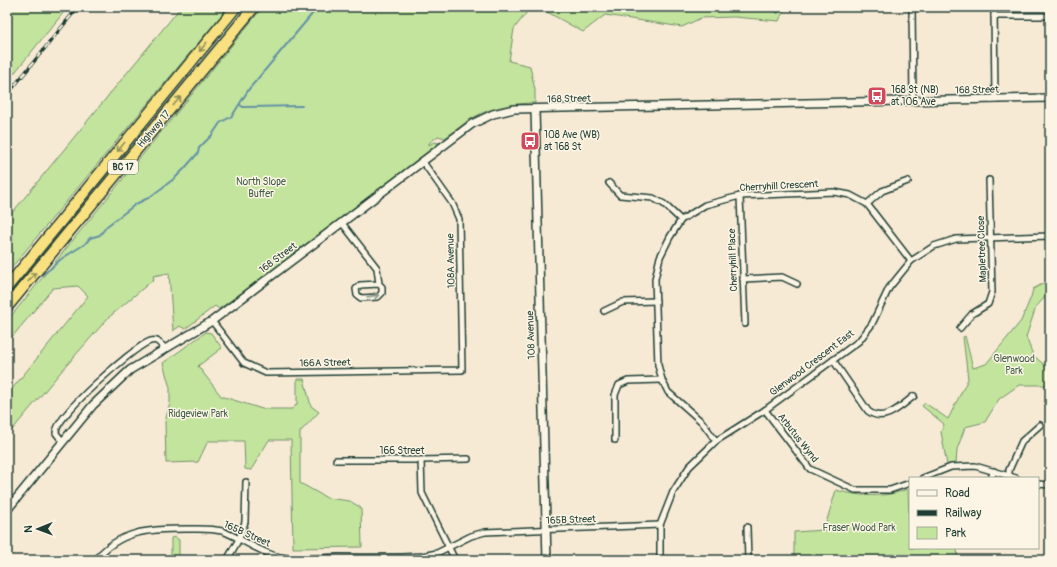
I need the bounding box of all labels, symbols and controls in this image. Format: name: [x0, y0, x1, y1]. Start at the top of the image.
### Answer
one-way arrow: [199, 41, 208, 52]
place label: 168 St (NB) at 106 Ave: [891, 84, 939, 108]
street label: 168 Street: [955, 84, 1000, 96]
bus stop icon: 168 St (NB) at 106 Ave: [866, 85, 888, 107]
street label: 168 Street: [547, 93, 592, 105]
one-way arrow: [172, 96, 181, 107]
street label: Highway 17: [135, 107, 174, 150]
place label: 108 Ave (WB) at 168 St: [544, 129, 600, 153]
bus stop icon: 108 Ave (WB) at 168 St: [519, 130, 541, 152]
one-way arrow: [117, 142, 125, 153]
road number: BC 17: [108, 160, 138, 174]
park label: North Slope Buffer: [236, 176, 286, 200]
street label: Cherryhill Crescent: [739, 178, 820, 194]
street label: Mapletree Close: [975, 215, 989, 283]
street label: Cherryhill Place: [726, 228, 740, 292]
street label: 108A Avenue: [445, 233, 457, 289]
street label: 168 Street: [257, 239, 300, 276]
one-way arrow: [27, 272, 36, 282]
one-way arrow: [366, 292, 379, 300]
street label: 108 Avenue: [524, 310, 538, 360]
street label: Glenwood Crescent East: [767, 327, 857, 399]
park label: Glenwood Park: [993, 353, 1035, 377]
street label: 166A Street: [299, 357, 352, 369]
park label: Ridgeview Park: [168, 408, 229, 420]
street label: Arbutus Wynd: [775, 411, 821, 465]
street label: 166 Street: [380, 445, 425, 457]
legend: [909, 477, 1039, 549]
text: Road: [945, 486, 970, 501]
text: Railway: [945, 506, 981, 521]
north arrow: [18, 509, 58, 549]
street label: 165B Street: [546, 513, 597, 527]
street label: 165B Street: [222, 518, 273, 550]
park label: Fraser Wood Park: [822, 522, 896, 534]
text: N: [22, 525, 35, 533]
text: Park: [945, 526, 966, 541]

